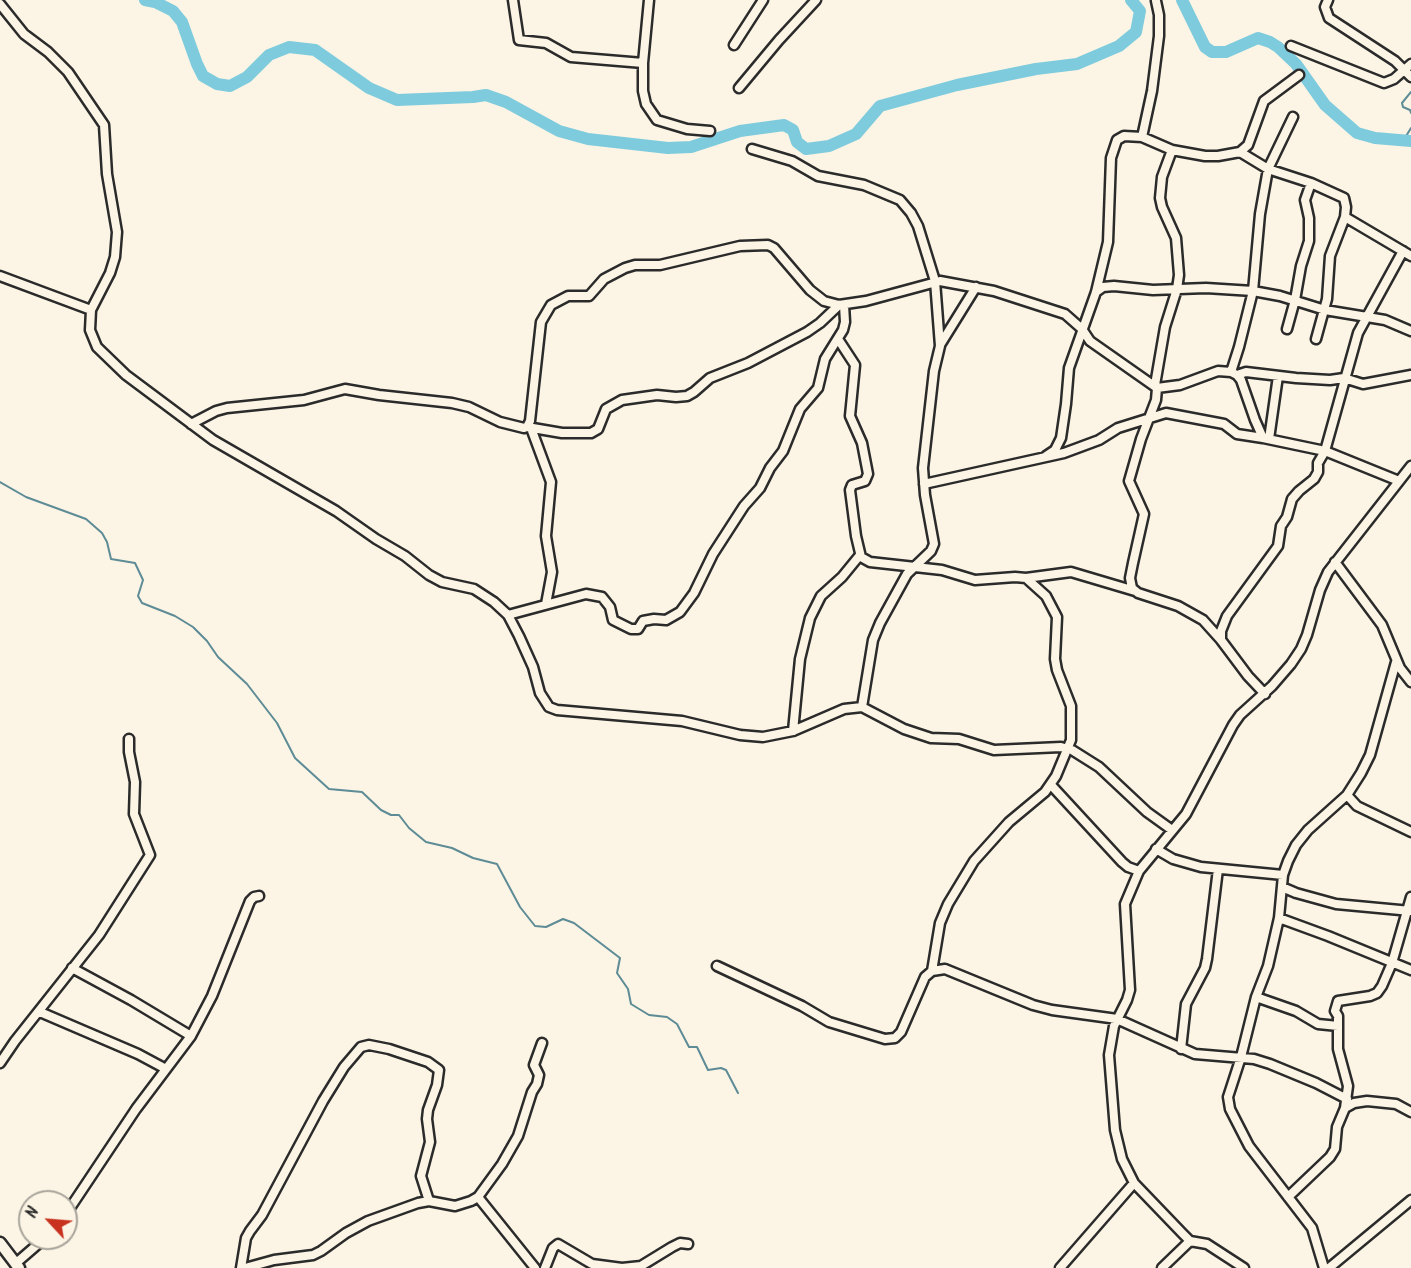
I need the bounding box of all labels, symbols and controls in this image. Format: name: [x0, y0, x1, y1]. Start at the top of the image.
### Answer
north arrow: [18, 1190, 78, 1250]
text: N: [20, 1203, 47, 1223]

